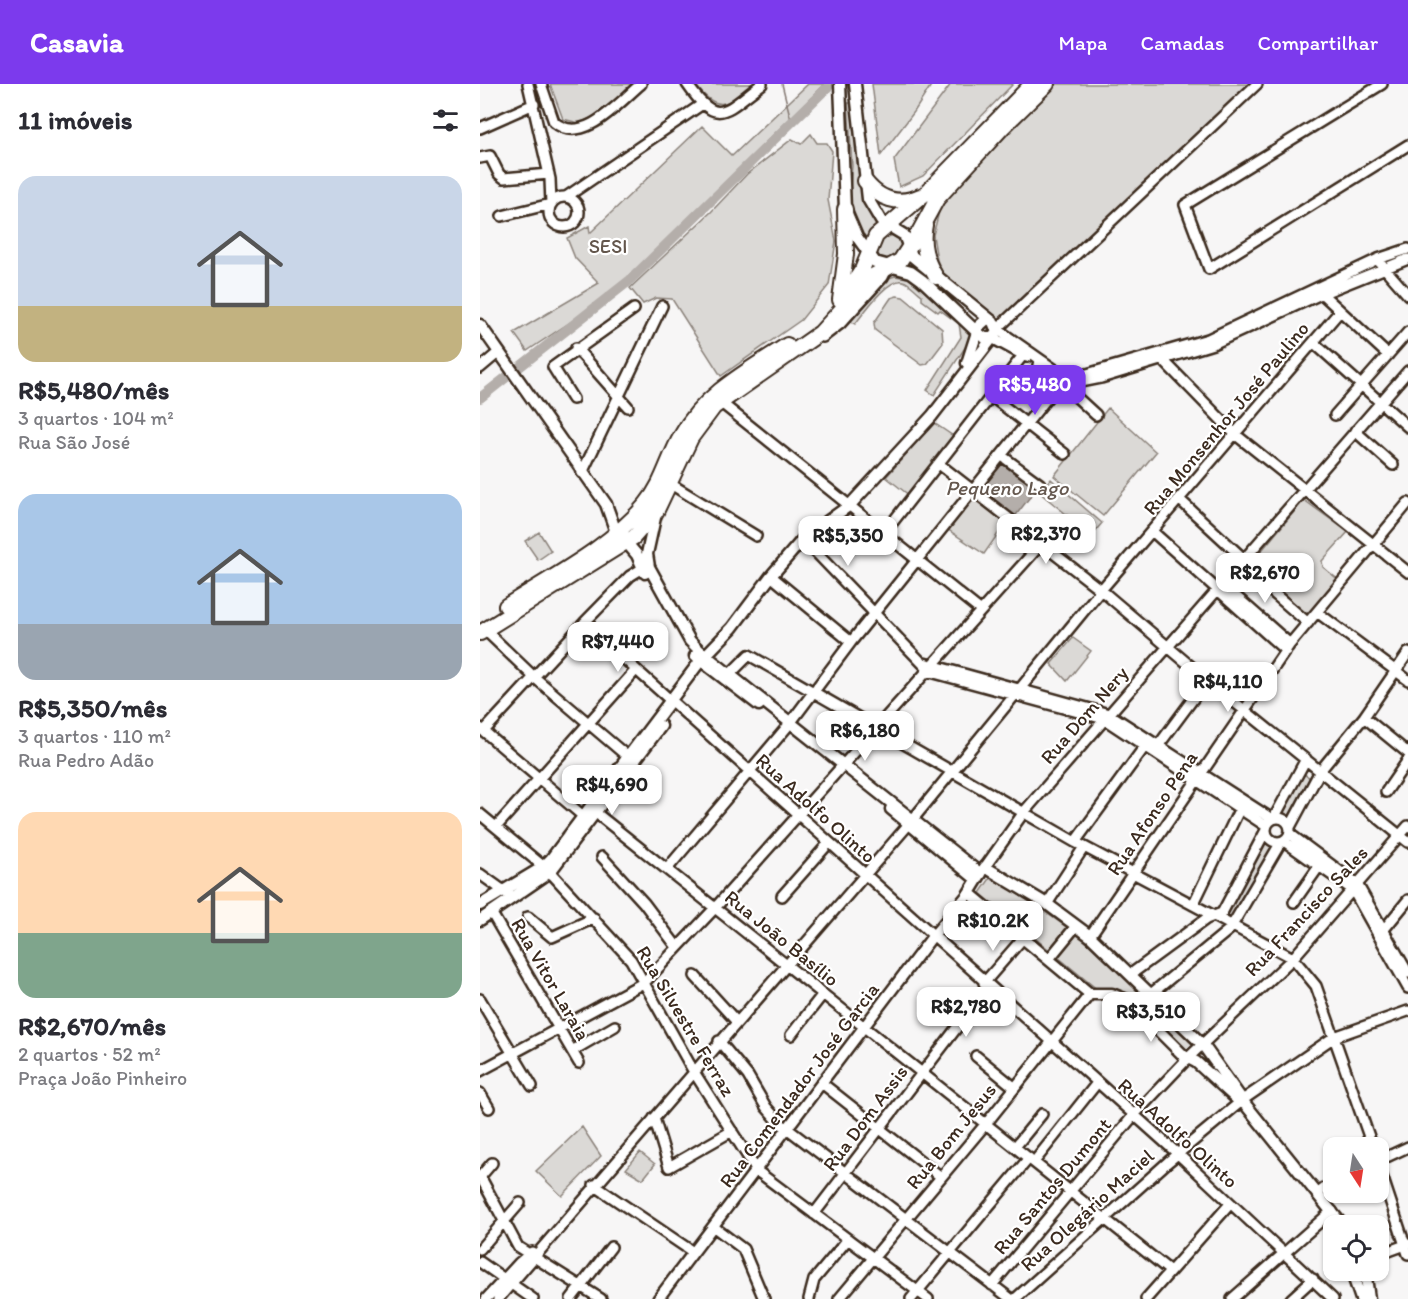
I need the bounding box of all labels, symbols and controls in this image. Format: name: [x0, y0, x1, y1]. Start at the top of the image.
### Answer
text: Casavia: [30, 25, 124, 59]
text: Mapa: [1059, 30, 1107, 55]
text: Camadas: [1140, 30, 1224, 55]
text: Compartilhar: [1257, 30, 1378, 55]
text: 11 imóveis: [18, 104, 133, 136]
icon: filters: [429, 104, 462, 137]
icon: home: [186, 215, 294, 323]
park label: SESI: [589, 234, 627, 258]
street label: Rua Monsenhor José Paulino: [1138, 316, 1314, 520]
pin: R$5,480: [980, 365, 1090, 416]
text: R$5,480: [999, 372, 1071, 396]
text: R$5,480/mês: [18, 374, 169, 406]
text: 3 quartos · 104 m²: [18, 406, 174, 430]
text: Rua São José: [18, 430, 130, 454]
water label: Pequeno Lago: [946, 475, 1070, 500]
pin: R$2,370: [991, 514, 1101, 565]
pin: R$5,350: [793, 516, 903, 567]
text: R$2,370: [1011, 521, 1081, 545]
text: R$5,350: [812, 523, 884, 547]
icon: home: [186, 533, 294, 641]
pin: R$2,670: [1210, 553, 1320, 604]
text: R$2,670: [1230, 560, 1300, 584]
pin: R$7,440: [563, 622, 673, 673]
text: R$7,440: [581, 629, 655, 653]
street label: Rua Dom Nery: [1035, 661, 1133, 769]
pin: R$4,110: [1173, 662, 1283, 713]
text: R$4,110: [1193, 669, 1263, 693]
text: R$5,350/mês: [18, 692, 167, 724]
pin: R$6,180: [810, 711, 920, 762]
text: R$6,180: [830, 718, 900, 742]
text: 3 quartos · 110 m²: [18, 724, 171, 748]
street label: Rua Afonso Pena: [1102, 746, 1203, 880]
text: Rua Pedro Adão: [18, 748, 154, 772]
street label: Rua Adolfo Olinto: [751, 748, 881, 868]
pin: R$4,690: [557, 765, 667, 816]
text: R$4,690: [576, 772, 648, 796]
street label: Rua Francisco Sales: [1239, 841, 1373, 981]
icon: home: [186, 851, 294, 959]
street label: Rua João Basílio: [720, 885, 844, 991]
pin: R$10.2K: [938, 901, 1048, 952]
text: R$10.2K: [957, 908, 1029, 932]
street label: Rua Vitor Laraia: [506, 914, 596, 1045]
street label: Rua Silvestre Ferraz: [632, 941, 740, 1101]
street label: Rua Comendador José Garcia: [714, 977, 884, 1192]
pin: R$2,780: [911, 987, 1021, 1038]
pin: R$3,510: [1096, 992, 1206, 1043]
text: R$2,780: [931, 994, 1001, 1018]
text: R$3,510: [1116, 999, 1186, 1023]
text: R$2,670/mês: [18, 1010, 166, 1042]
text: 2 quartos · 52 m²: [18, 1042, 161, 1066]
street label: Rua Dom Assis: [817, 1060, 913, 1176]
text: Praça João Pinheiro: [18, 1066, 187, 1090]
street label: Rua Adolfo Olinto: [1113, 1073, 1243, 1193]
street label: Rua Bom Jesus: [901, 1078, 1001, 1194]
street label: Rua Santos Dumont: [988, 1113, 1116, 1259]
north arrow: [1323, 1137, 1389, 1203]
map controls: [1323, 1137, 1389, 1281]
street label: Rua Olegário Maciel: [1015, 1144, 1159, 1276]
button: locate: [1323, 1215, 1389, 1281]

